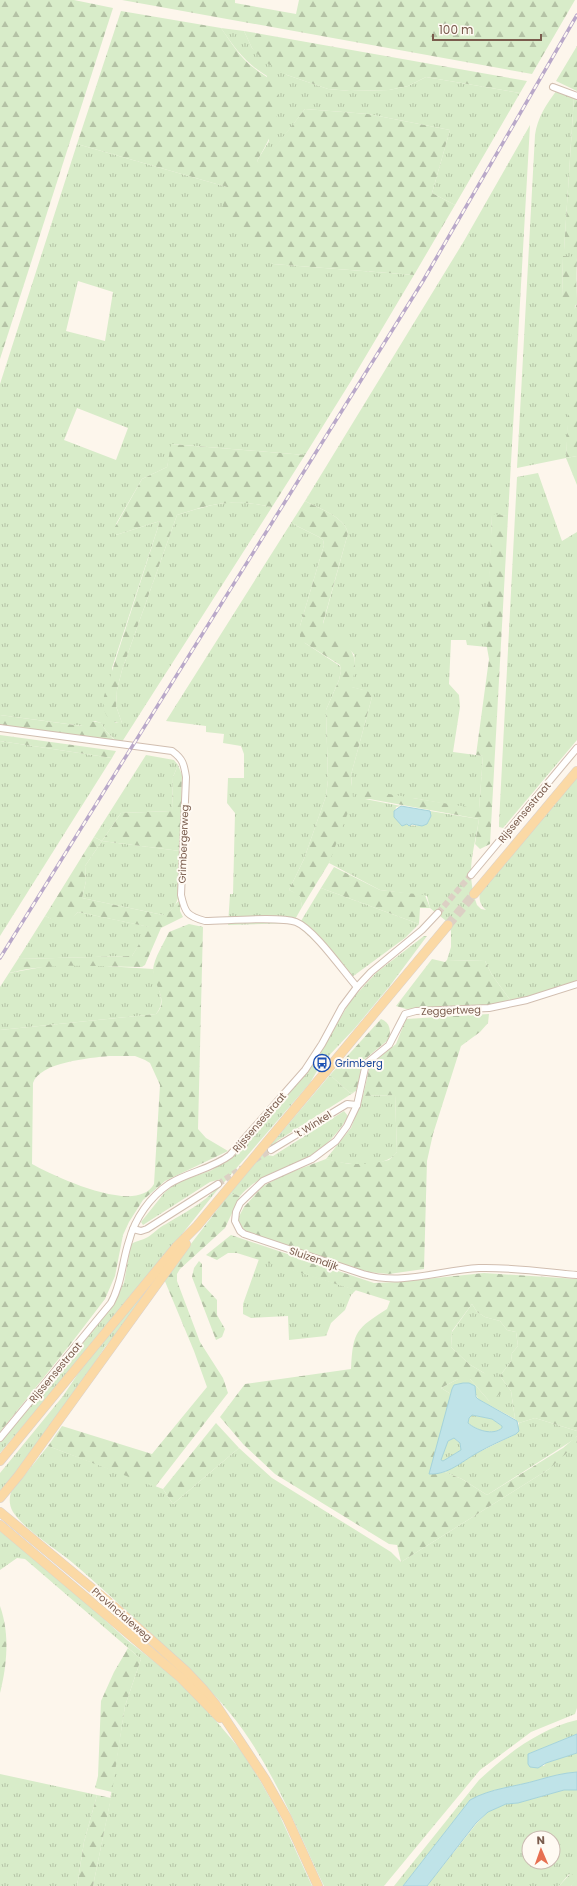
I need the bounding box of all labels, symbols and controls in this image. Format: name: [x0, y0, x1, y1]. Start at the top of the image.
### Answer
scale bar: [433, 16, 541, 42]
text: 100 m: [439, 21, 473, 38]
street label: Rijssensestraat: [494, 778, 555, 846]
street label: Grimbergerweg: [175, 804, 192, 884]
street label: Zeggertweg: [421, 1002, 481, 1019]
bus stop icon: Grimberg: [312, 1053, 332, 1073]
place label: Grimberg: [335, 1056, 383, 1071]
street label: Rijssensestraat: [229, 1089, 290, 1156]
street label: 't Winkel: [292, 1107, 334, 1141]
street label: Sluizendijk: [287, 1243, 341, 1274]
street label: Rijssensestraat: [25, 1338, 86, 1406]
street label: Provincialeweg: [88, 1584, 155, 1645]
north arrow: [521, 1830, 561, 1870]
text: N: [536, 1832, 545, 1848]

